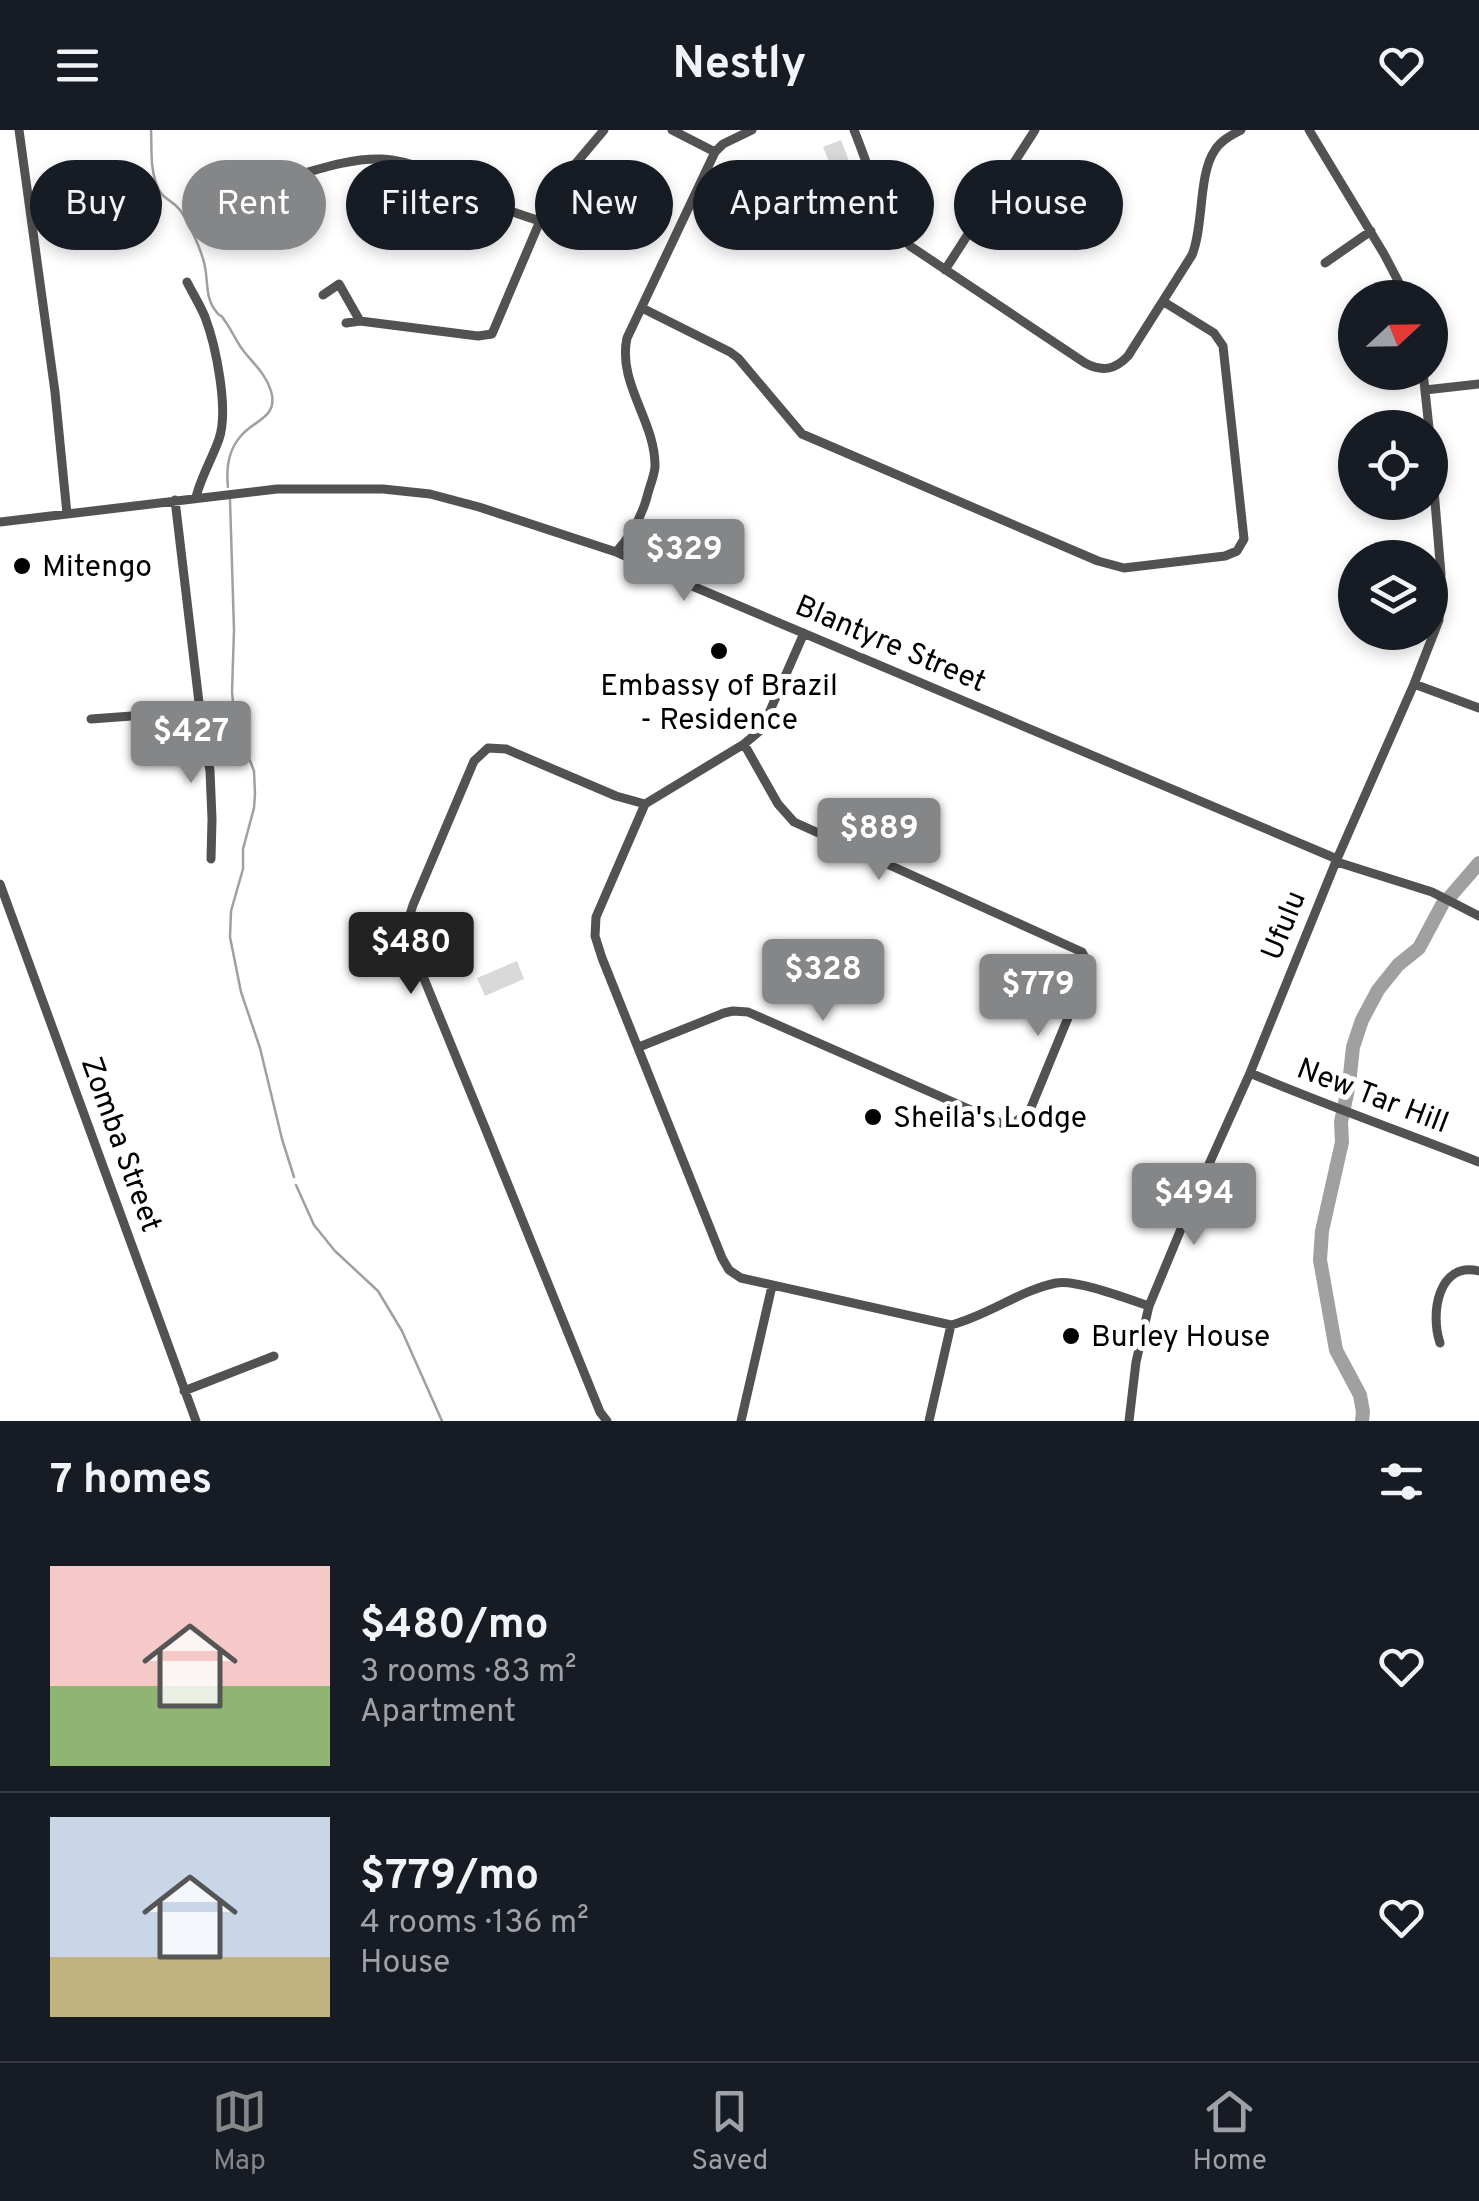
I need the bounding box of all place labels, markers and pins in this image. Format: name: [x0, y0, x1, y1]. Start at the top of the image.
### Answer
pin: $329: [625, 519, 743, 604]
place label: Mitengo: [42, 550, 152, 587]
marker: Mitengo: [11, 555, 33, 577]
marker: Embassy of Brazil - Residence: [708, 640, 730, 662]
place label: Embassy of Brazil - Residence: [600, 669, 838, 740]
pin: $427: [132, 701, 250, 786]
pin: $889: [820, 798, 938, 883]
pin: $480: [352, 912, 470, 997]
pin: $328: [764, 939, 882, 1024]
pin: $779: [979, 954, 1097, 1039]
place label: Sheila's Lodge: [893, 1101, 1087, 1138]
marker: Sheila's Lodge: [862, 1106, 884, 1128]
pin: $494: [1135, 1163, 1253, 1248]
place label: Burley House: [1091, 1320, 1270, 1357]
marker: Burley House: [1060, 1325, 1082, 1347]

